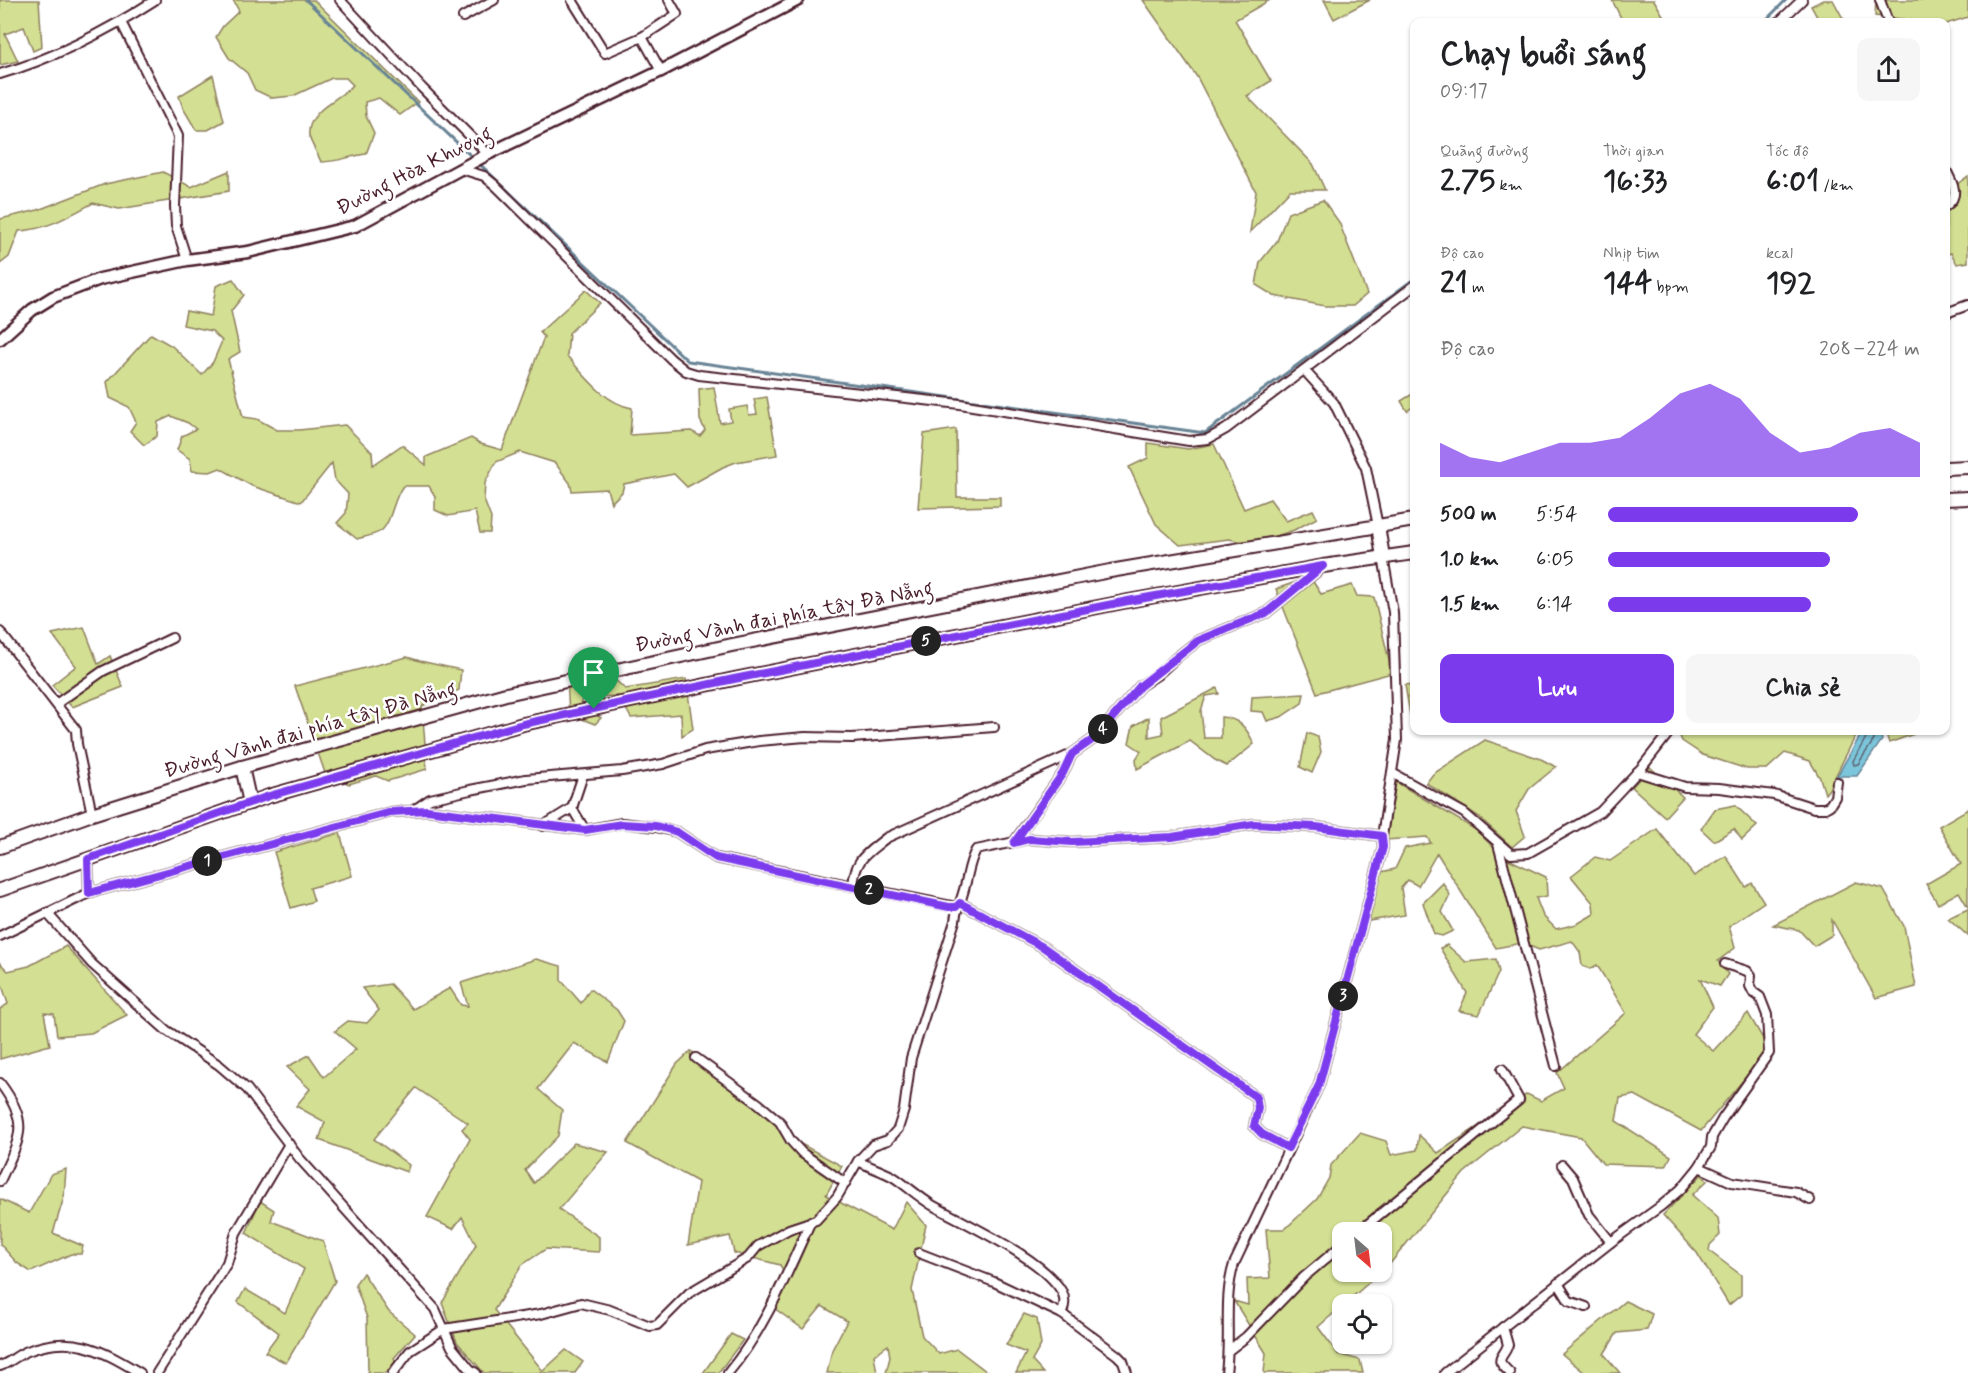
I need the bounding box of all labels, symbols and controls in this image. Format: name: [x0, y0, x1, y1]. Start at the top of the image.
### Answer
text: Chạy buổi sáng: [1440, 33, 1647, 77]
button: share: [1857, 38, 1920, 101]
text: 09:17: [1440, 78, 1487, 105]
street label: Đường Hòa Khương: [332, 119, 498, 224]
text: Quãng đường: [1440, 141, 1529, 162]
text: Thời gian: [1603, 141, 1665, 162]
text: Tốc độ: [1766, 141, 1809, 162]
text: 2.75: [1440, 162, 1495, 201]
text: 16:33: [1603, 162, 1667, 201]
text: 6:01: [1766, 162, 1819, 201]
text: km: [1495, 175, 1523, 196]
text: /km: [1819, 175, 1854, 196]
text: Độ cao: [1440, 243, 1484, 264]
text: Nhịp tim: [1603, 243, 1660, 264]
text: kcal: [1766, 243, 1793, 264]
text: 21: [1440, 264, 1468, 303]
text: 144: [1603, 264, 1652, 303]
text: 192: [1766, 264, 1815, 303]
text: m: [1468, 277, 1485, 298]
text: bpm: [1652, 277, 1689, 298]
text: Độ cao: [1440, 336, 1495, 363]
text: 208–224 m: [1819, 336, 1920, 363]
text: 500 m: [1440, 501, 1497, 528]
text: 5:54: [1536, 501, 1577, 528]
text: 1.0 km: [1440, 546, 1499, 573]
text: 6:05: [1536, 546, 1573, 573]
street label: Đường Vành đai phía tây Đà Nẵng: [633, 574, 936, 662]
text: 1.5 km: [1440, 591, 1500, 618]
text: 6:14: [1536, 591, 1573, 618]
pin: 5: [911, 626, 941, 656]
text: 5: [921, 630, 931, 651]
pin: [568, 647, 619, 709]
button: Lưu: [1440, 654, 1674, 723]
button: Chia sẻ: [1686, 654, 1920, 723]
icon: arrive: [577, 656, 610, 689]
street label: Đường Vành đai phía tây Đà Nẵng: [161, 675, 460, 787]
pin: 4: [1088, 714, 1118, 744]
text: 4: [1098, 718, 1108, 739]
pin: 1: [192, 846, 222, 876]
text: 1: [203, 850, 211, 871]
pin: 2: [854, 875, 884, 905]
text: 2: [865, 879, 873, 900]
pin: 3: [1328, 981, 1358, 1011]
text: 3: [1339, 985, 1347, 1006]
north arrow: [1332, 1222, 1392, 1282]
map controls: [1332, 1222, 1392, 1354]
button: locate: [1332, 1294, 1392, 1354]

